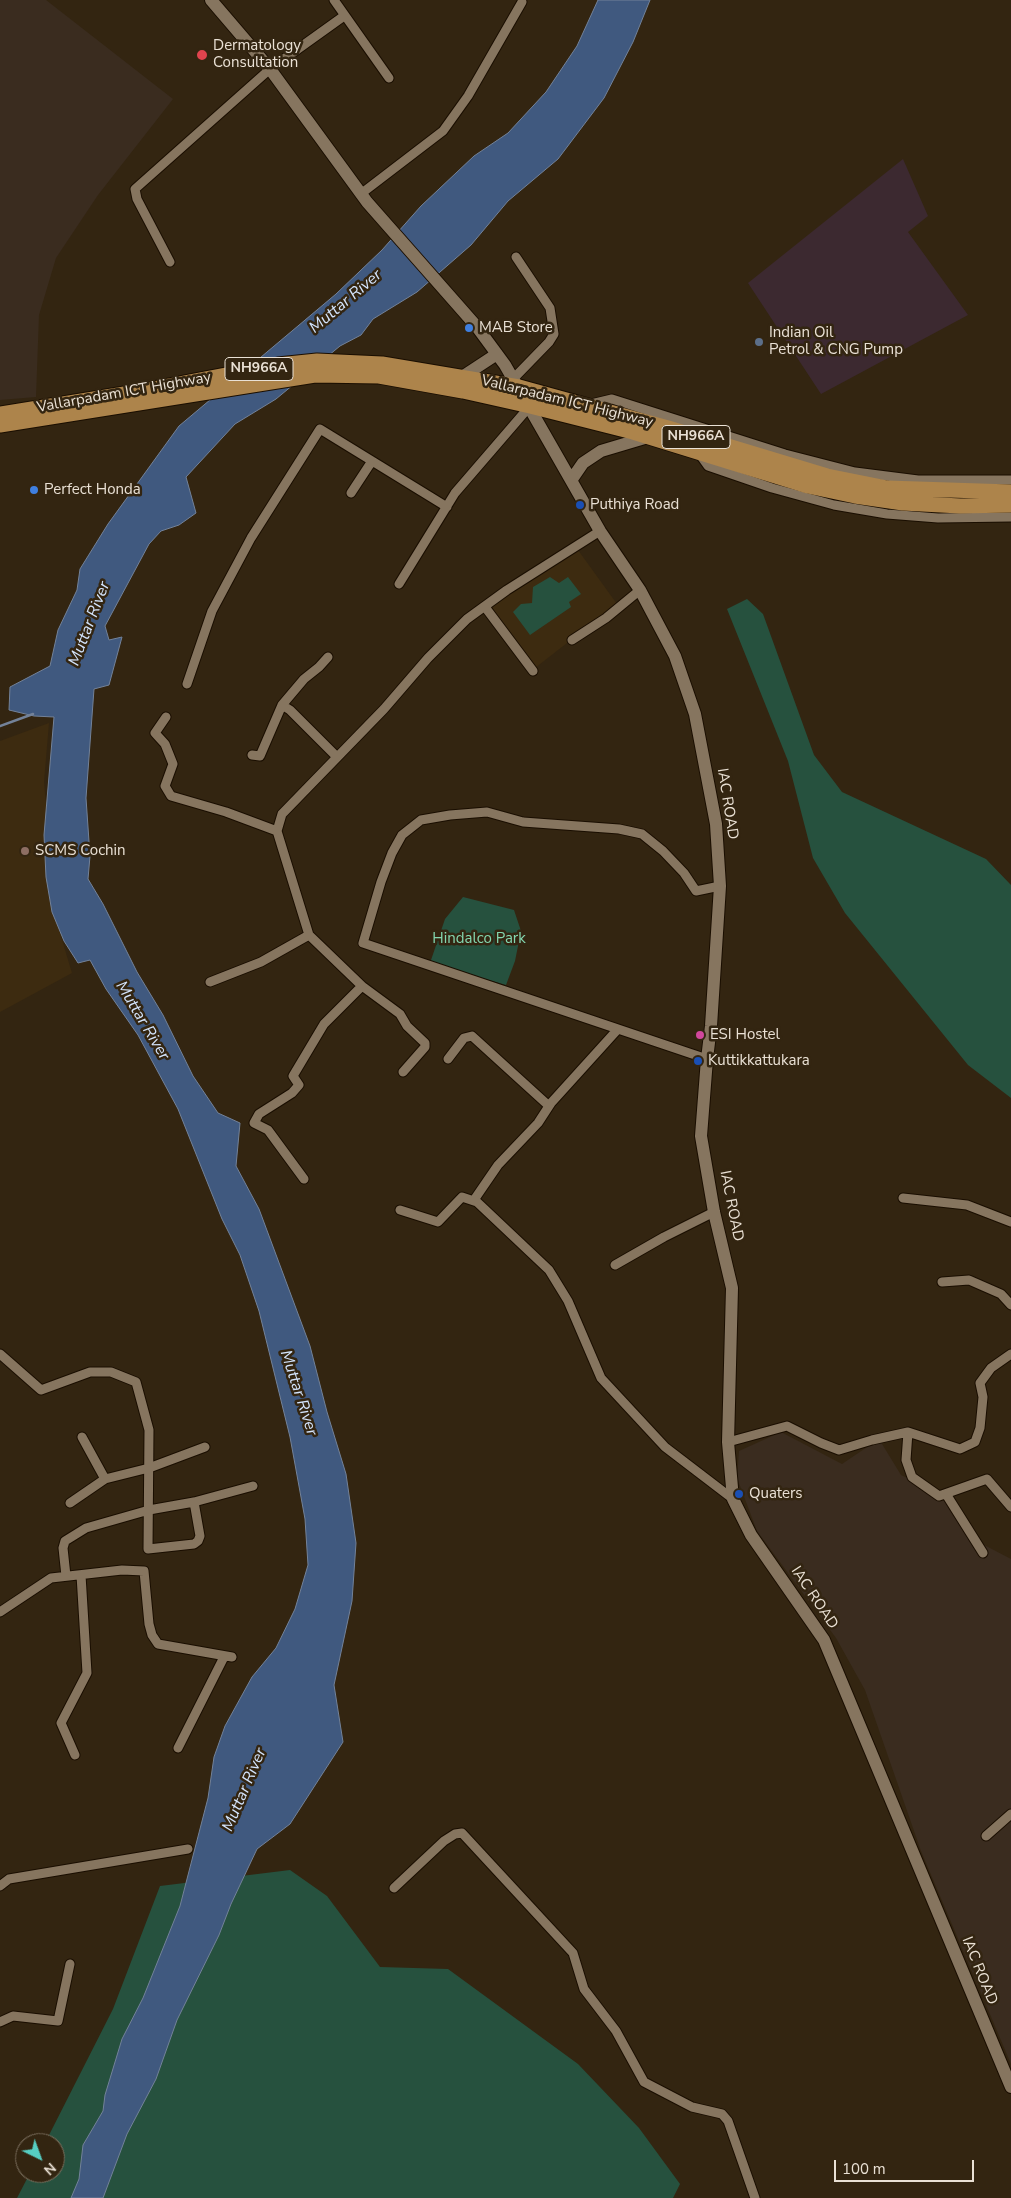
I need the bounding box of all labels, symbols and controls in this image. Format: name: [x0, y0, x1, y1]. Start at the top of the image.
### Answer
place label: Dermatology Consultation: [213, 37, 301, 72]
marker: Dermatology Consultation: [195, 48, 209, 62]
water label: Muttar River: [306, 266, 386, 338]
place label: MAB Store: [479, 319, 553, 337]
marker: MAB Store: [463, 322, 475, 334]
place label: Indian Oil Petrol & CNG Pump: [769, 324, 903, 359]
marker: Indian Oil Petrol & CNG Pump: [753, 336, 765, 348]
road number: NH966A: [225, 358, 293, 380]
street label: Vallarpadam ICT Highway: [35, 369, 213, 417]
street label: Vallarpadam ICT Highway: [479, 372, 655, 432]
road number: NH966A: [662, 426, 730, 448]
place label: Perfect Honda: [44, 481, 141, 499]
marker: Perfect Honda: [28, 484, 40, 496]
place label: Puthiya Road: [590, 496, 679, 514]
marker: Puthiya Road: [574, 499, 586, 511]
water label: Muttar River: [65, 579, 115, 669]
street label: IAC ROAD: [712, 767, 742, 841]
place label: SCMS Cochin: [35, 842, 126, 860]
marker: SCMS Cochin: [19, 845, 31, 857]
park label: Hindalco Park: [432, 930, 526, 948]
water label: Muttar River: [111, 978, 173, 1064]
place label: ESI Hostel: [710, 1026, 780, 1044]
marker: ESI Hostel: [694, 1029, 706, 1041]
place label: Kuttikkattukara: [708, 1052, 810, 1070]
marker: Kuttikkattukara: [692, 1055, 704, 1067]
street label: IAC ROAD: [715, 1169, 747, 1243]
water label: Muttar River: [275, 1348, 321, 1438]
place label: Quaters: [749, 1485, 803, 1503]
marker: Quaters: [733, 1488, 745, 1500]
street label: IAC ROAD: [786, 1563, 842, 1633]
water label: Muttar River: [219, 1745, 271, 1835]
street label: IAC ROAD: [957, 1934, 1001, 2008]
north arrow: [15, 2133, 65, 2183]
scale bar: [836, 2150, 976, 2182]
text: N: [39, 2158, 60, 2179]
text: 100 m: [842, 2159, 886, 2179]

